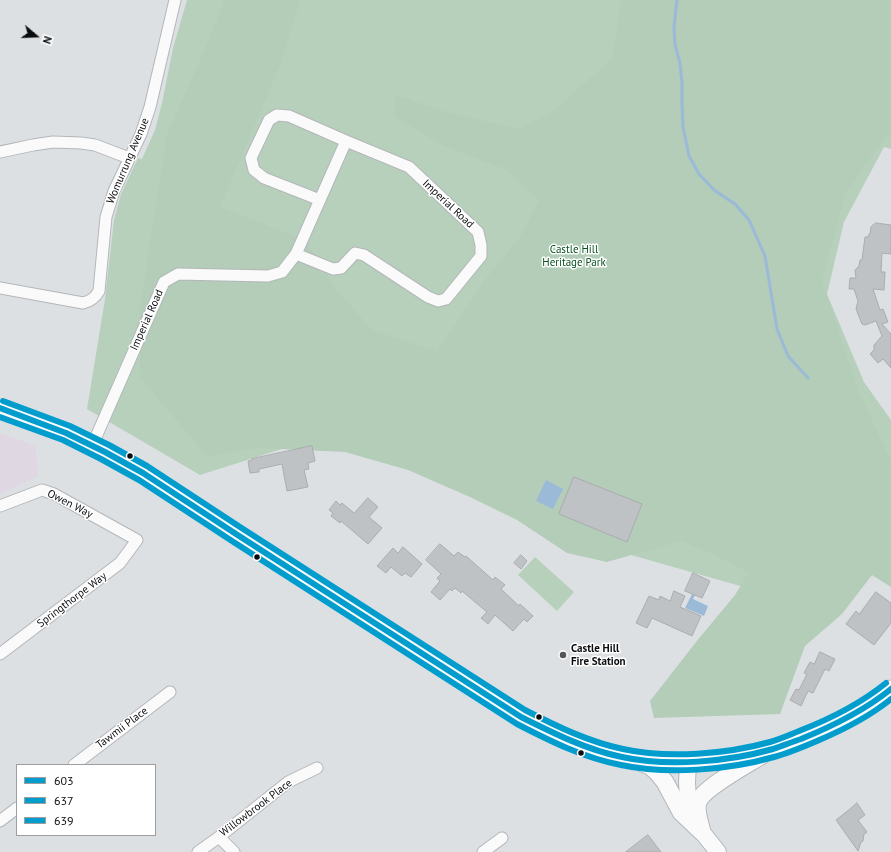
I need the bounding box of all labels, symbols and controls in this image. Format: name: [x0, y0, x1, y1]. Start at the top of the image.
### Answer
north arrow: [16, 16, 56, 56]
text: N: [40, 34, 55, 46]
street label: Womurrung Avenue: [104, 116, 152, 206]
street label: Imperial Road: [420, 177, 476, 231]
park label: Castle Hill Heritage Park: [542, 243, 606, 269]
street label: Imperial Road: [128, 288, 166, 352]
unlabelled marker: [125, 451, 135, 461]
street label: Owen Way: [45, 487, 95, 521]
unlabelled marker: [252, 552, 262, 562]
street label: Springthorpe Way: [35, 570, 109, 630]
place label: Castle Hill Fire Station: [571, 642, 626, 668]
marker: Castle Hill Fire Station: [558, 650, 568, 660]
street label: Tawmii Place: [94, 704, 150, 752]
unlabelled marker: [534, 712, 544, 722]
unlabelled marker: [576, 748, 586, 758]
legend: [16, 764, 156, 836]
text: 603: [54, 773, 74, 788]
street label: Willowbrook Place: [217, 777, 295, 839]
text: 637: [54, 793, 74, 808]
text: 639: [54, 813, 74, 828]

